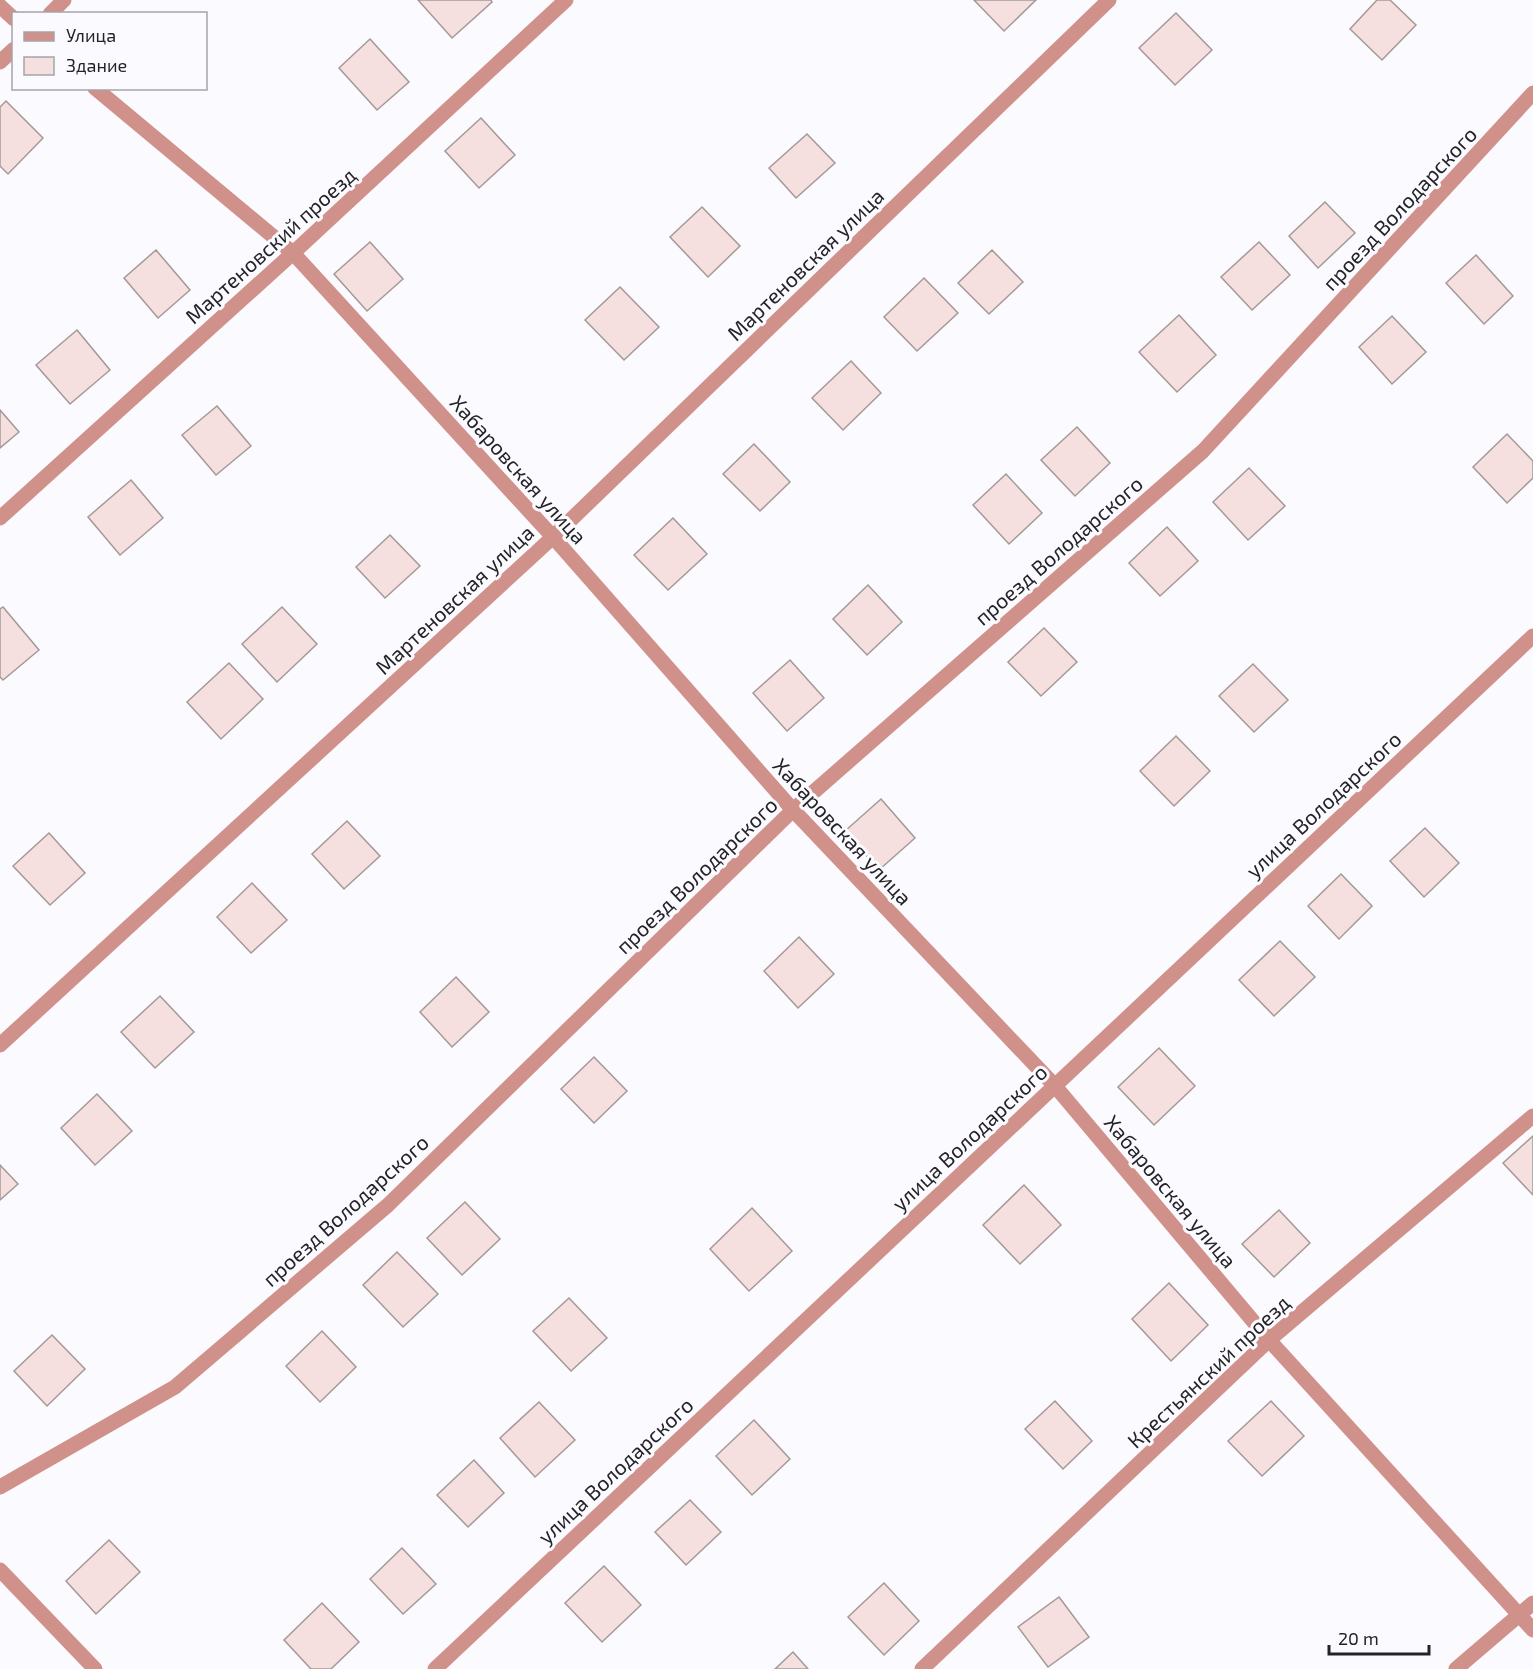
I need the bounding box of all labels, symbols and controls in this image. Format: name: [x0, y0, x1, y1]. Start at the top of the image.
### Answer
legend: [12, 12, 207, 90]
text: Улица: [66, 24, 116, 46]
text: Здание: [66, 54, 127, 76]
street label: проезд Володарского: [1317, 121, 1481, 295]
street label: Мартеновский проезд: [180, 162, 360, 328]
street label: Мартеновская улица: [722, 183, 889, 346]
street label: Хабаровская улица: [445, 389, 592, 549]
street label: проезд Володарского: [969, 470, 1147, 630]
street label: Мартеновская улица: [370, 519, 539, 680]
street label: улица Володарского: [1240, 726, 1406, 883]
street label: Хабаровская улица: [768, 752, 918, 910]
street label: проезд Володарского: [610, 792, 782, 958]
street label: улица Володарского: [886, 1059, 1052, 1216]
street label: Хабаровская улица: [1099, 1109, 1242, 1273]
street label: проезд Володарского: [257, 1129, 433, 1291]
street label: Крестьянский проезд: [1122, 1289, 1294, 1453]
street label: улица Володарского: [532, 1392, 698, 1549]
scale bar: [1329, 1618, 1430, 1656]
text: 20 m: [1338, 1627, 1379, 1649]

